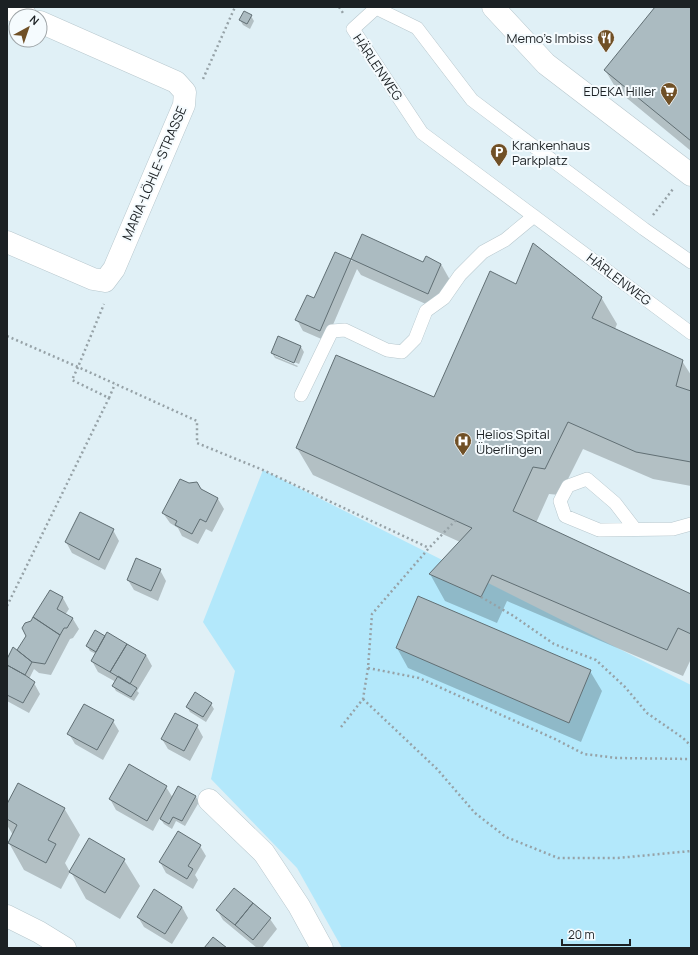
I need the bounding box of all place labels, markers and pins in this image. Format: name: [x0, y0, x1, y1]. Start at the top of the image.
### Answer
restaurant icon: Memo's Imbiss: [596, 28, 616, 53]
place label: Memo's Imbiss: [507, 29, 593, 47]
supermarket icon: EDEKA Hiller: [659, 81, 679, 106]
place label: EDEKA Hiller: [584, 82, 656, 100]
place label: Krankenhaus Parkplatz: [512, 136, 590, 169]
parking icon: Krankenhaus Parkplatz: [489, 142, 509, 167]
place label: Helios Spital Überlingen: [476, 425, 550, 458]
hospital icon: Helios Spital Überlingen: [453, 431, 473, 456]

